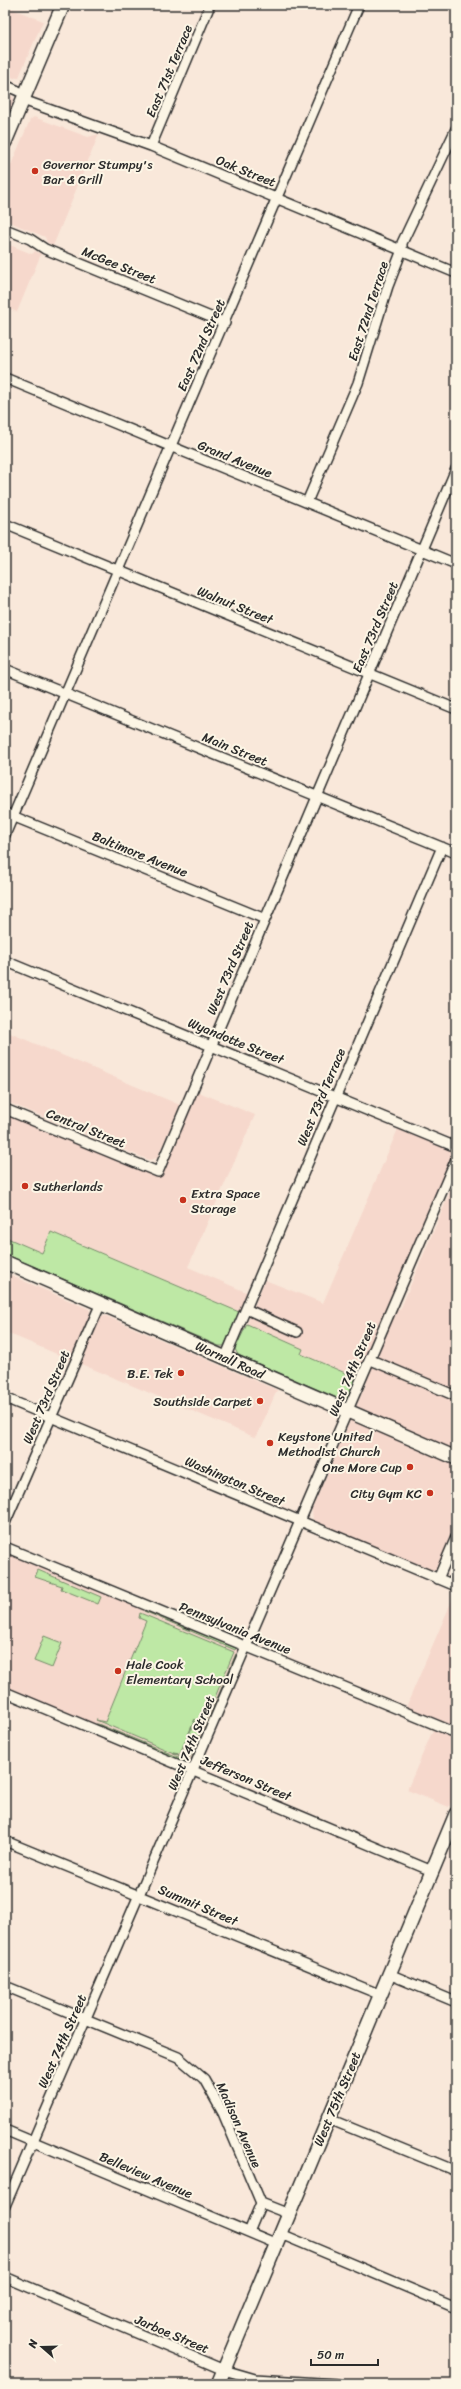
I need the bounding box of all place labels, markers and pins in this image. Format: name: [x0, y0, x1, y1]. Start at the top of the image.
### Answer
place label: Governor Stumpy's Bar & Grill: [43, 153, 153, 191]
marker: Governor Stumpy's Bar & Grill: [30, 166, 40, 176]
place label: Sutherlands: [33, 1175, 104, 1198]
marker: Sutherlands: [20, 1181, 30, 1191]
place label: Extra Space Storage: [191, 1182, 260, 1220]
marker: Extra Space Storage: [178, 1195, 188, 1205]
place label: B.E. Tek: [127, 1362, 173, 1385]
marker: B.E. Tek: [176, 1368, 186, 1378]
place label: Southside Carpet: [153, 1390, 252, 1413]
marker: Southside Carpet: [255, 1396, 265, 1406]
place label: Keystone United Methodist Church: [278, 1425, 381, 1463]
marker: Keystone United Methodist Church: [265, 1438, 275, 1448]
place label: One More Cup: [322, 1456, 402, 1479]
marker: One More Cup: [405, 1462, 415, 1472]
place label: City Gym KC: [350, 1482, 422, 1505]
marker: City Gym KC: [425, 1488, 435, 1498]
place label: Hale Cook Elementary School: [126, 1653, 234, 1691]
marker: Hale Cook Elementary School: [113, 1666, 123, 1676]

